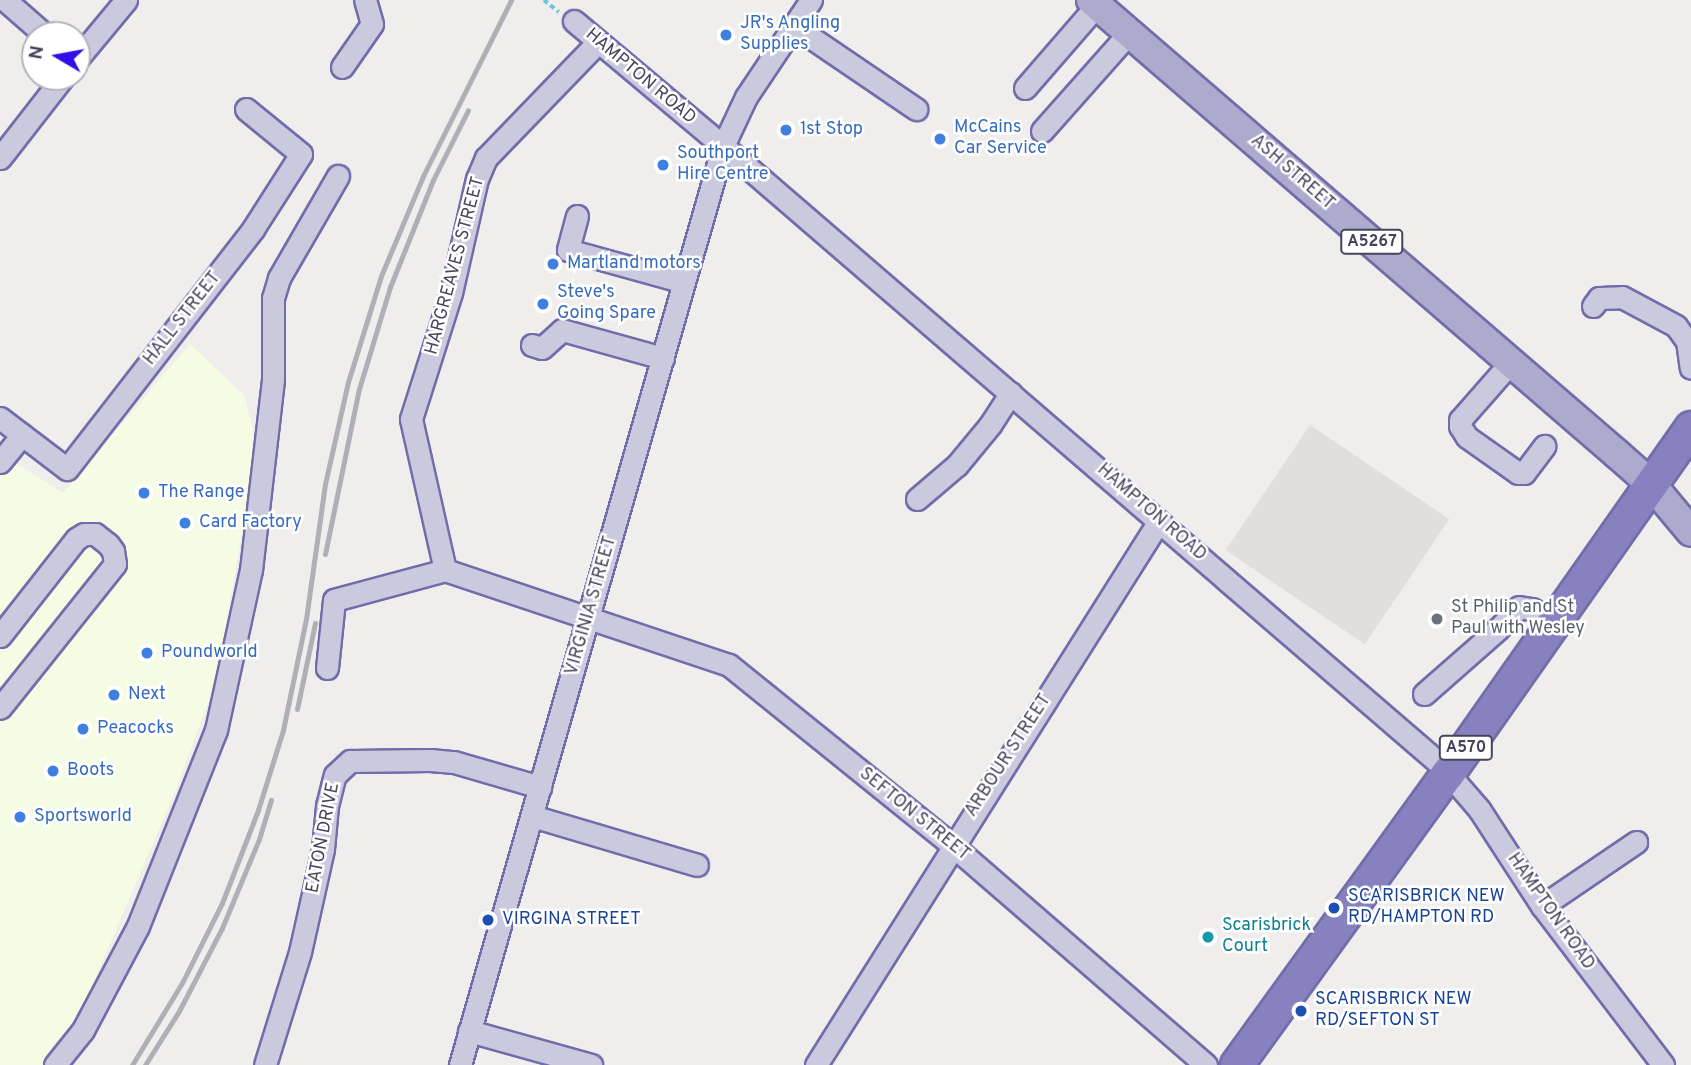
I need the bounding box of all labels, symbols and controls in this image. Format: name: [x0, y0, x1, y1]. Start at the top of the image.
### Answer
place label: JR's Angling Supplies: [740, 14, 841, 56]
north arrow: [21, 21, 91, 91]
street label: HAMPTON ROAD: [580, 24, 700, 130]
marker: JR's Angling Supplies: [718, 27, 734, 43]
text: N: [24, 44, 50, 62]
place label: McCains Car Service: [954, 118, 1047, 160]
place label: 1st Stop: [800, 119, 863, 141]
marker: 1st Stop: [778, 122, 794, 138]
marker: McCains Car Service: [932, 131, 948, 147]
street label: ASH STREET: [1246, 131, 1338, 215]
place label: Southport Hire Centre: [677, 144, 768, 186]
marker: Southport Hire Centre: [655, 157, 671, 173]
street label: HARGREAVES STREET: [422, 175, 490, 357]
road number: A5267: [1339, 230, 1405, 254]
place label: Martland motors: [567, 253, 701, 275]
marker: Martland motors: [545, 256, 561, 272]
street label: HALL STREET: [140, 268, 226, 370]
place label: Steve's Going Spare: [557, 283, 656, 326]
marker: Steve's Going Spare: [535, 296, 551, 312]
street label: HAMPTON ROAD: [1092, 460, 1210, 566]
place label: The Range: [158, 482, 244, 504]
marker: The Range: [136, 485, 152, 501]
place label: Card Factory: [199, 512, 302, 534]
marker: Card Factory: [177, 515, 193, 531]
street label: VIRGINIA STREET: [562, 534, 622, 678]
place label: St Philip and St Paul with Wesley: [1451, 598, 1585, 640]
marker: St Philip and St Paul with Wesley: [1429, 611, 1445, 627]
place label: Poundworld: [161, 642, 258, 664]
marker: Poundworld: [139, 645, 155, 661]
place label: Next: [128, 684, 166, 706]
marker: Next: [106, 687, 122, 703]
street label: ARBOUR STREET: [961, 691, 1057, 821]
place label: Peacocks: [97, 718, 174, 740]
marker: Peacocks: [75, 721, 91, 737]
road number: A570: [1438, 736, 1494, 761]
place label: Boots: [67, 760, 114, 782]
marker: Boots: [45, 763, 61, 779]
street label: SEFTON STREET: [854, 764, 974, 866]
street label: EATON DRIVE: [303, 781, 345, 895]
place label: Sportsworld: [34, 806, 132, 828]
marker: Sportsworld: [12, 809, 28, 825]
street label: HAMPTON ROAD: [1502, 849, 1598, 975]
place label: SCARISBRICK NEW RD/HAMPTON RD: [1348, 887, 1505, 930]
marker: SCARISBRICK NEW RD/HAMPTON RD: [1326, 900, 1342, 916]
place label: VIRGINA STREET: [502, 909, 642, 931]
marker: VIRGINA STREET: [480, 912, 496, 928]
place label: Scarisbrick Court: [1222, 916, 1311, 958]
marker: Scarisbrick Court: [1200, 929, 1216, 945]
place label: SCARISBRICK NEW RD/SEFTON ST: [1315, 990, 1472, 1032]
marker: SCARISBRICK NEW RD/SEFTON ST: [1293, 1003, 1309, 1019]

